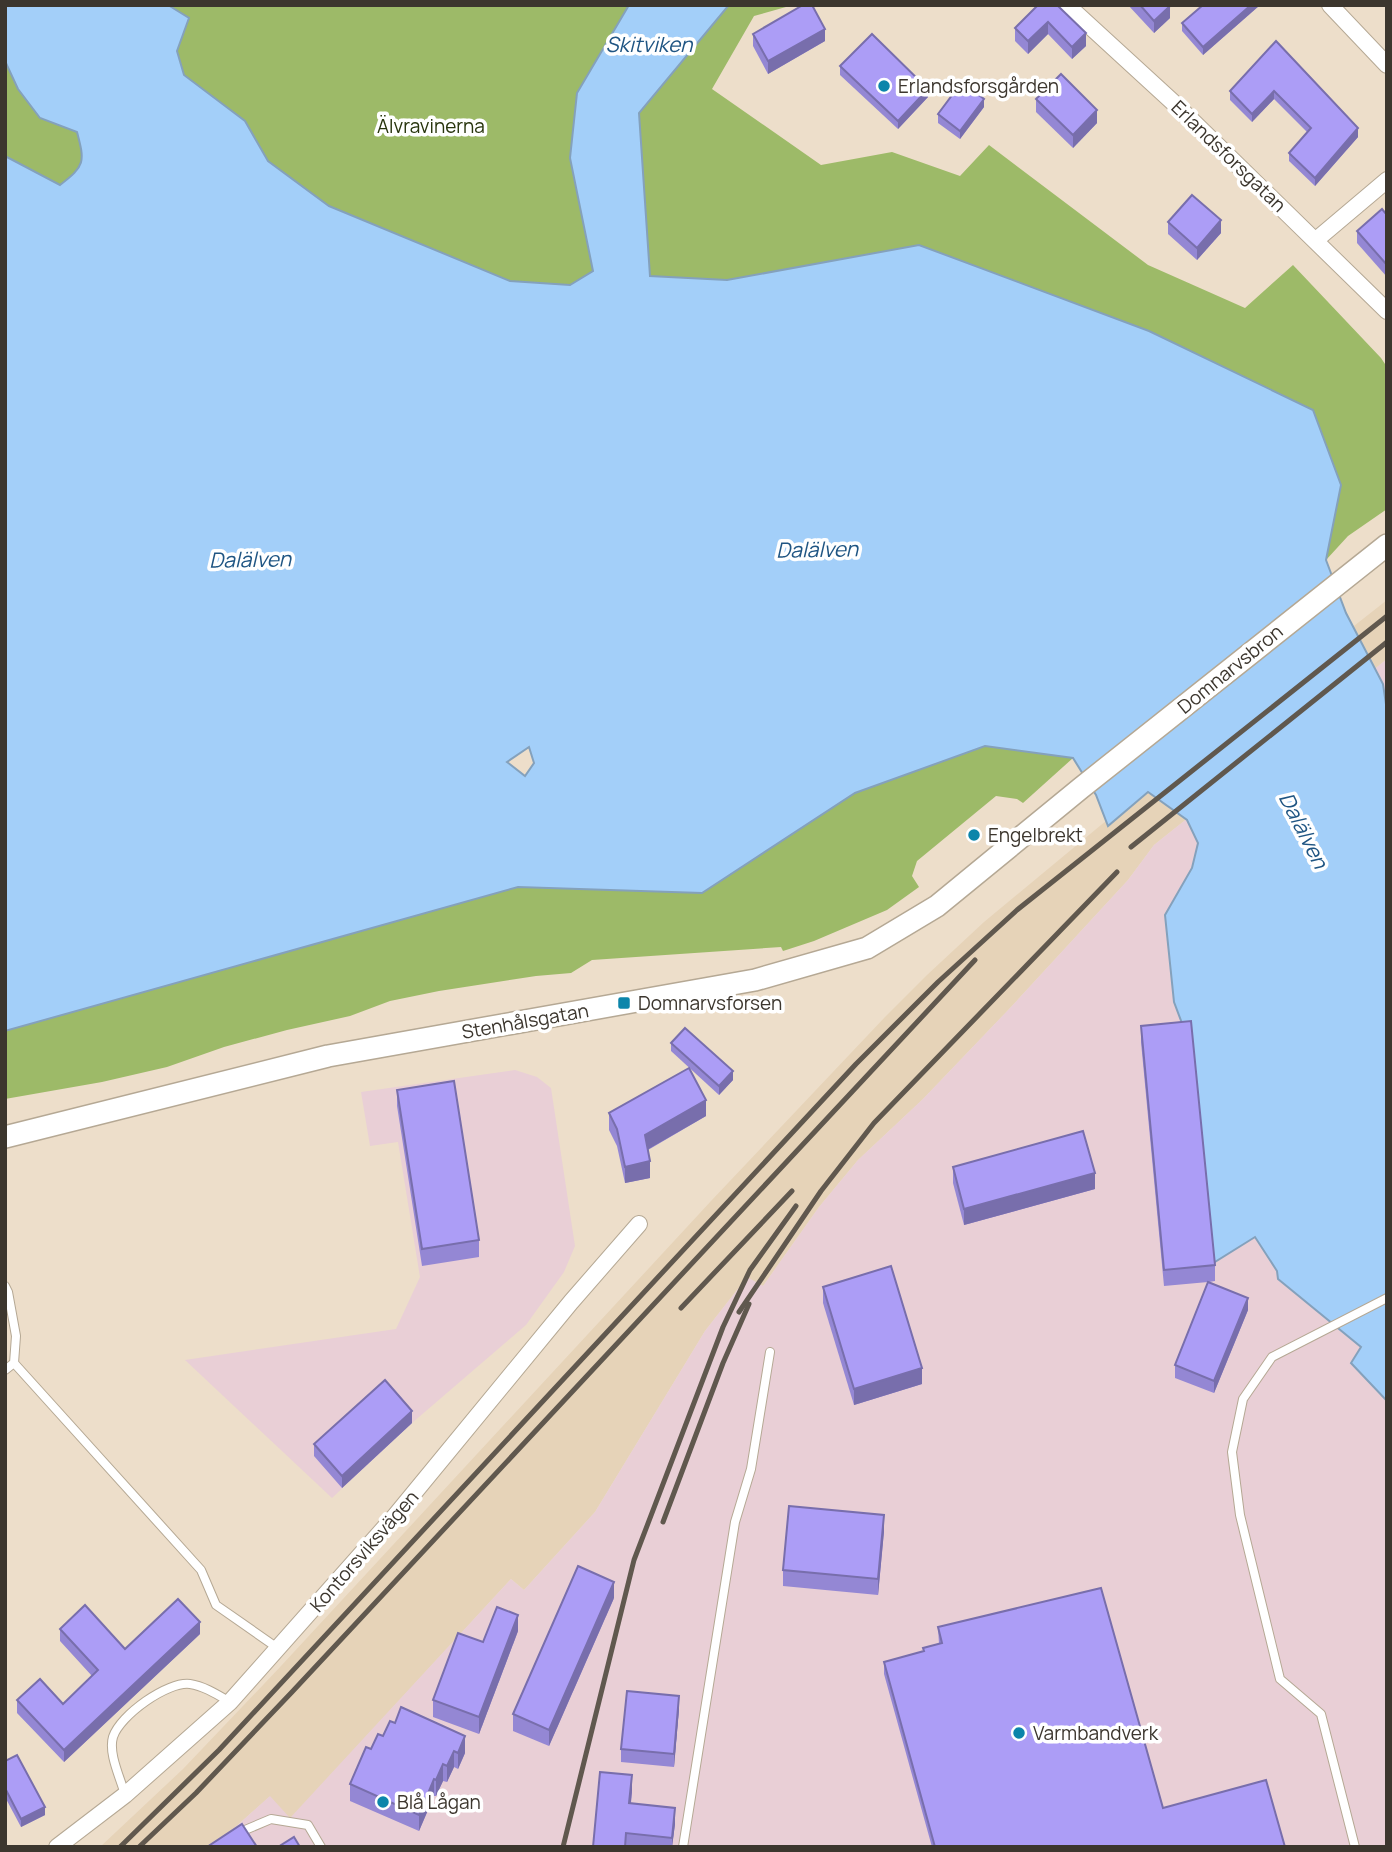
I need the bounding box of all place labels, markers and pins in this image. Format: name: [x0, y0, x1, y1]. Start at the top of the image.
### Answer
place label: Erlandsforsgården: [898, 73, 1059, 99]
marker: Erlandsforsgården: [876, 78, 892, 94]
place label: Engelbrekt: [988, 822, 1083, 848]
marker: Engelbrekt: [966, 827, 982, 843]
place label: Domnarvsforsen: [638, 990, 782, 1016]
marker: Domnarvsforsen: [616, 995, 632, 1011]
place label: Varmbandverk: [1033, 1720, 1159, 1746]
marker: Varmbandverk: [1011, 1725, 1027, 1741]
place label: Blå Lågan: [397, 1789, 481, 1815]
marker: Blå Lågan: [375, 1794, 391, 1810]

